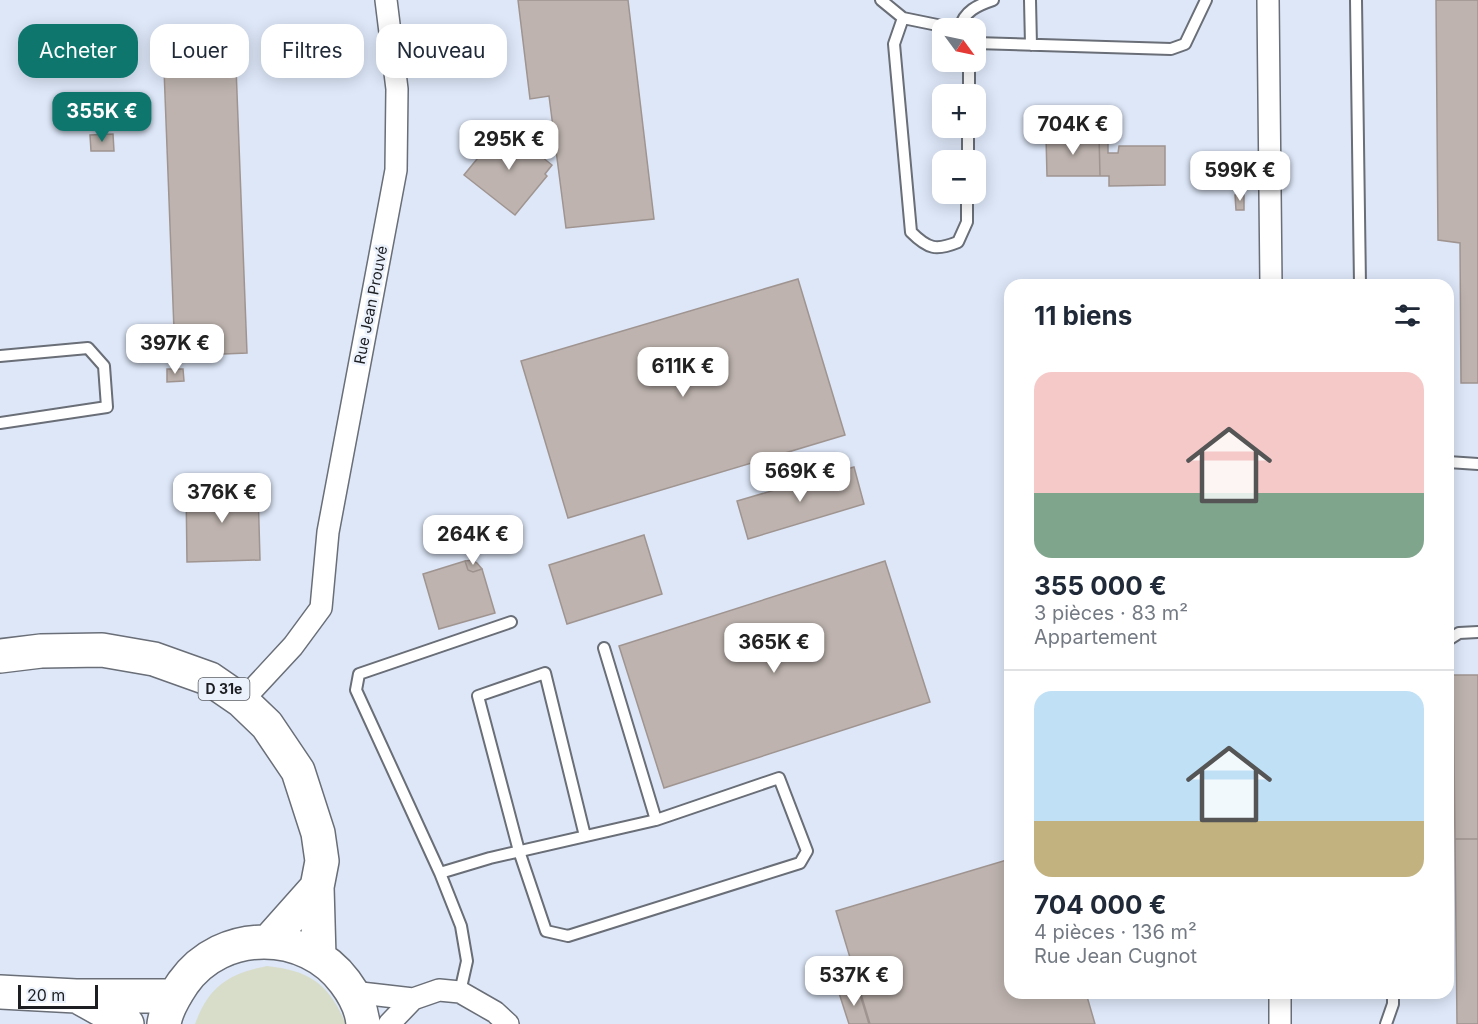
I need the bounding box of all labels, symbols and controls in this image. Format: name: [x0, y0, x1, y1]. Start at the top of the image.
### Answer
north arrow: [932, 18, 986, 72]
map controls: [932, 18, 986, 204]
chip: Acheter: [18, 24, 138, 78]
chip: Louer: [150, 24, 249, 78]
chip: Filtres: [261, 24, 364, 78]
chip: Nouveau: [376, 24, 507, 78]
button: +: [932, 84, 986, 138]
pin: 355K €: [53, 92, 151, 143]
text: 355K €: [66, 99, 138, 123]
pin: 704K €: [1024, 105, 1122, 156]
text: 704K €: [1037, 112, 1109, 136]
pin: 295K €: [460, 120, 558, 171]
text: 295K €: [473, 127, 545, 151]
button: −: [932, 150, 986, 204]
pin: 599K €: [1191, 151, 1289, 202]
text: 599K €: [1204, 158, 1276, 182]
street label: Rue Jean Prouvé: [350, 244, 391, 366]
icon: filters: [1391, 299, 1424, 332]
text: 11 biens: [1034, 300, 1132, 331]
pin: 397K €: [126, 324, 224, 375]
text: 397K €: [140, 331, 210, 355]
pin: 611K €: [634, 347, 732, 398]
text: 611K €: [651, 354, 715, 378]
icon: home: [1175, 411, 1283, 519]
pin: 569K €: [751, 452, 849, 503]
text: 569K €: [764, 459, 836, 483]
pin: 376K €: [173, 473, 271, 524]
text: 376K €: [187, 480, 257, 504]
pin: 264K €: [424, 515, 522, 566]
text: 264K €: [437, 522, 509, 546]
text: 355 000 €: [1034, 570, 1167, 601]
text: 3 pièces · 83 m²: [1034, 601, 1188, 625]
pin: 365K €: [725, 623, 823, 674]
text: Appartement: [1034, 625, 1157, 649]
text: 365K €: [738, 630, 810, 654]
road number: D 31e: [198, 678, 250, 700]
icon: home: [1175, 730, 1283, 838]
text: 704 000 €: [1034, 889, 1167, 920]
text: 4 pièces · 136 m²: [1034, 920, 1197, 944]
text: Rue Jean Cugnot: [1034, 944, 1197, 968]
pin: 537K €: [805, 956, 903, 1007]
text: 537K €: [819, 963, 889, 987]
scale bar: [18, 982, 98, 1010]
text: 20 m: [27, 985, 65, 1005]

